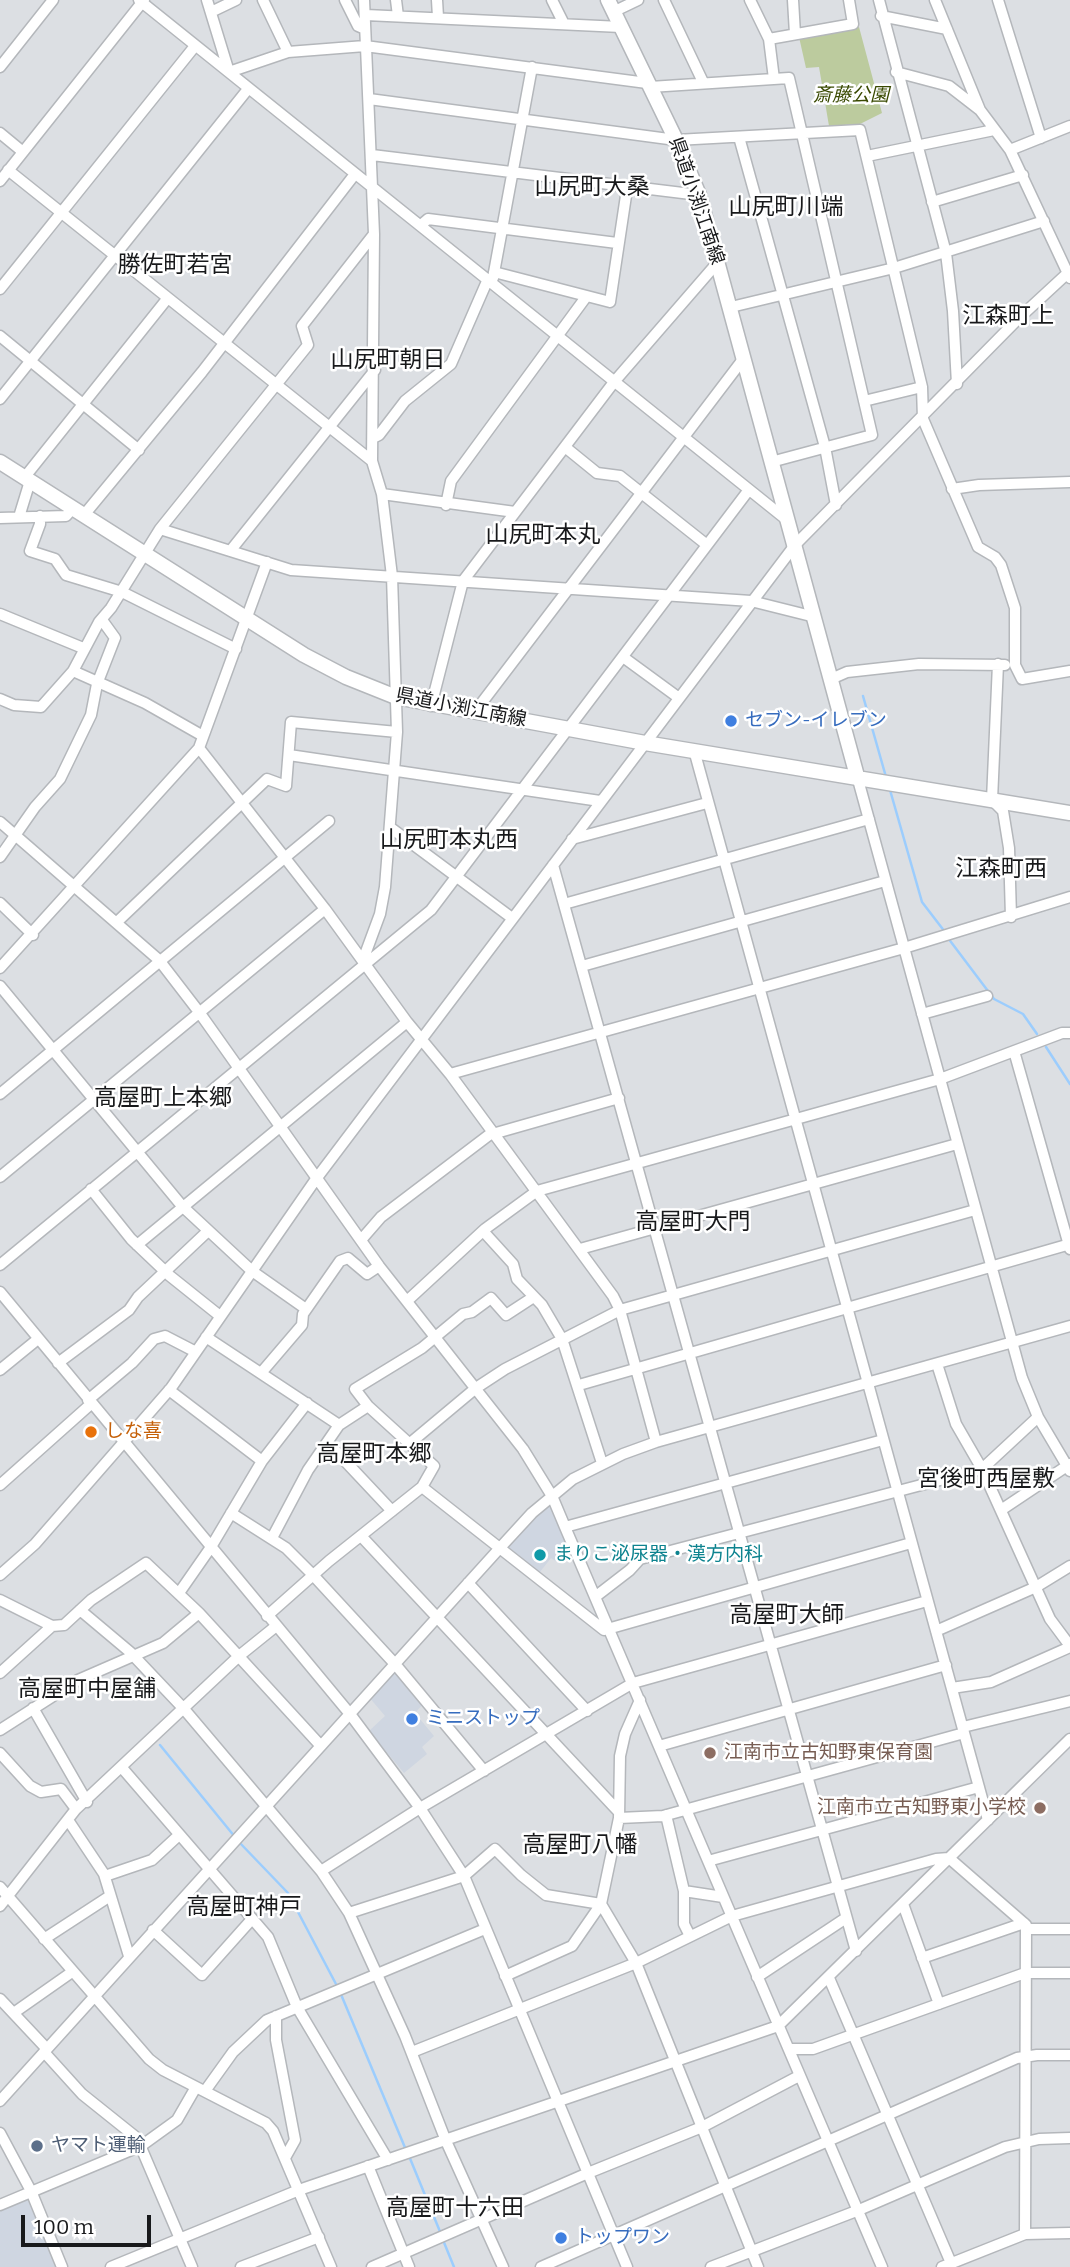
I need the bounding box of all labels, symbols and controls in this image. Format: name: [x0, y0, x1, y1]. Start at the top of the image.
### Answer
park label: 斎藤公園: [813, 85, 889, 107]
street label: 県道小渕江南線: [664, 134, 728, 268]
district label: 山尻町大桑: [535, 174, 649, 202]
district label: 山尻町川端: [729, 194, 843, 222]
district label: 勝佐町若宮: [118, 252, 232, 280]
district label: 江森町上: [962, 303, 1054, 331]
district label: 山尻町朝日: [331, 347, 445, 375]
district label: 山尻町本丸: [486, 522, 600, 550]
street label: 県道小渕江南線: [394, 684, 528, 732]
place label: セブン-イレブン: [745, 710, 887, 732]
marker: セブン-イレブン: [723, 713, 739, 729]
district label: 山尻町本丸西: [380, 827, 518, 855]
district label: 江森町西: [955, 856, 1047, 884]
district label: 高屋町上本郷: [94, 1085, 232, 1113]
district label: 高屋町大門: [636, 1209, 750, 1237]
place label: しな喜: [105, 1421, 162, 1443]
marker: しな喜: [83, 1424, 99, 1440]
district label: 高屋町本郷: [317, 1441, 431, 1469]
district label: 宮後町西屋敷: [917, 1466, 1055, 1494]
place label: まりこ泌尿器・漢方内科: [554, 1544, 763, 1566]
marker: まりこ泌尿器・漢方内科: [532, 1547, 548, 1563]
district label: 高屋町大師: [730, 1602, 844, 1630]
district label: 高屋町中屋舗: [18, 1676, 156, 1704]
place label: ミニストップ: [426, 1708, 540, 1730]
marker: ミニストップ: [404, 1711, 420, 1727]
place label: 江南市立古知野東保育園: [724, 1742, 933, 1764]
marker: 江南市立古知野東保育園: [702, 1745, 718, 1761]
place label: 江南市立古知野東小学校: [817, 1797, 1026, 1819]
marker: 江南市立古知野東小学校: [1032, 1800, 1048, 1816]
district label: 高屋町八幡: [523, 1832, 637, 1860]
district label: 高屋町神戸: [187, 1894, 301, 1922]
place label: ヤマト運輸: [51, 2135, 146, 2157]
marker: ヤマト運輸: [29, 2138, 45, 2154]
district label: 高屋町十六田: [386, 2195, 524, 2223]
scale bar: [24, 2200, 154, 2244]
text: 100 m: [34, 2214, 94, 2240]
place label: トップワン: [575, 2227, 670, 2249]
marker: トップワン: [553, 2230, 569, 2246]

